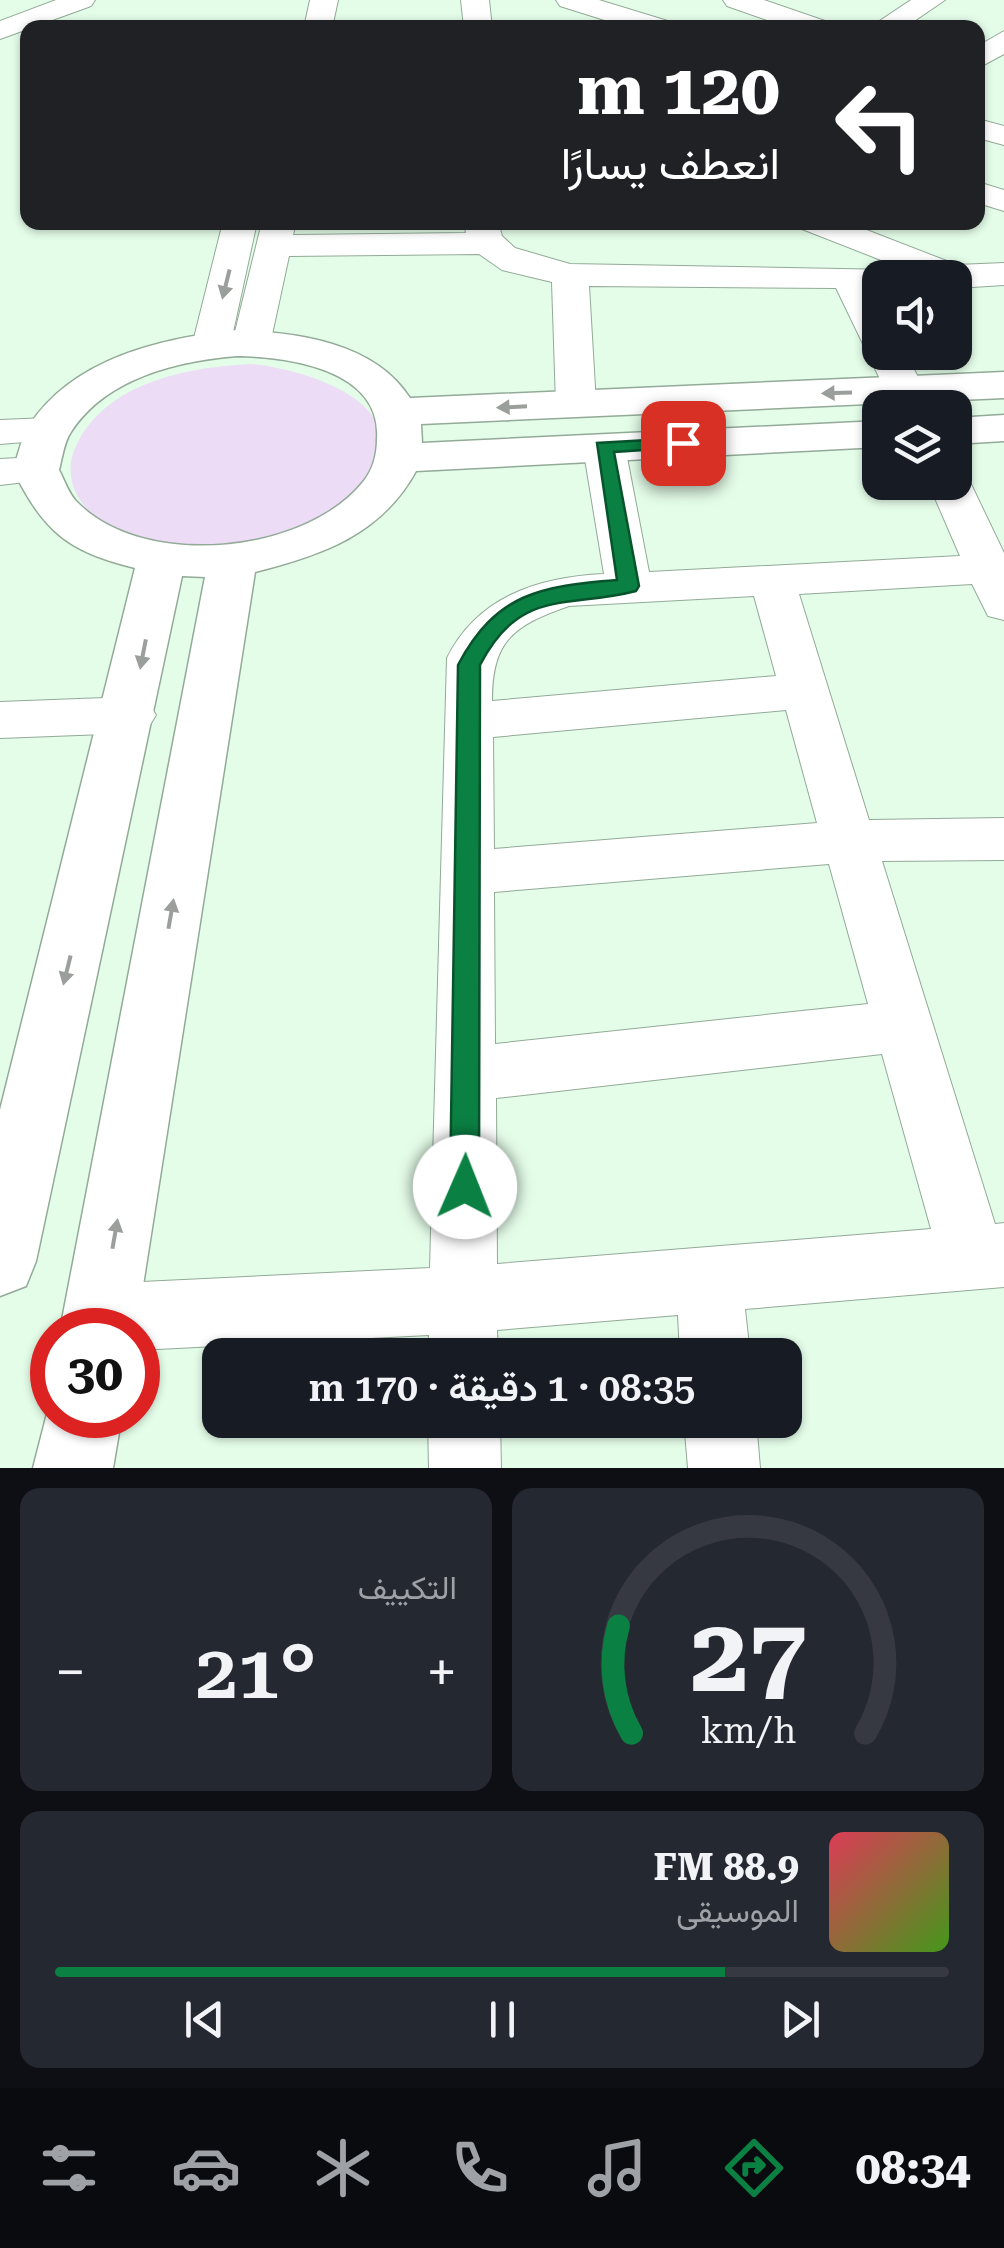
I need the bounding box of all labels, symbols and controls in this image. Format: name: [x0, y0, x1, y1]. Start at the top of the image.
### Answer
text: 120 m: [577, 49, 780, 131]
icon: left: [815, 60, 945, 190]
text: انعطف يسارًا: [561, 137, 780, 190]
map controls: [862, 260, 972, 500]
button: sound: [862, 260, 972, 370]
one-way arrow: [217, 269, 233, 300]
one-way arrow: [820, 385, 852, 401]
button: layers: [862, 390, 972, 500]
one-way arrow: [495, 399, 527, 415]
pin: [641, 401, 726, 486]
icon: arrive: [656, 416, 711, 471]
one-way arrow: [135, 639, 150, 671]
one-way arrow: [164, 898, 179, 929]
one-way arrow: [59, 955, 74, 986]
position arrow: [413, 1135, 517, 1239]
one-way arrow: [108, 1218, 123, 1249]
speed limit sign: 30: [30, 1308, 160, 1438]
text: 08:35 · 1 دقيقة · 170 m: [309, 1366, 695, 1410]
text: التكييف: [358, 1569, 457, 1607]
text: 27: [690, 1595, 806, 1716]
text: 21°: [195, 1628, 317, 1716]
text: −: [55, 1640, 86, 1704]
text: +: [426, 1640, 457, 1704]
text: km/h: [700, 1710, 796, 1752]
text: 88.9 FM: [653, 1845, 799, 1889]
text: الموسيقى: [676, 1892, 799, 1930]
icon: previous: [177, 1992, 232, 2047]
icon: pause: [475, 1992, 530, 2047]
icon: next: [773, 1992, 828, 2047]
icon: filters: [34, 2133, 104, 2203]
icon: car: [171, 2133, 241, 2203]
icon: climate: [308, 2133, 378, 2203]
icon: phone: [445, 2133, 515, 2203]
icon: music: [582, 2133, 652, 2203]
icon: directions: [719, 2133, 789, 2203]
text: 08:34: [856, 2142, 971, 2195]

